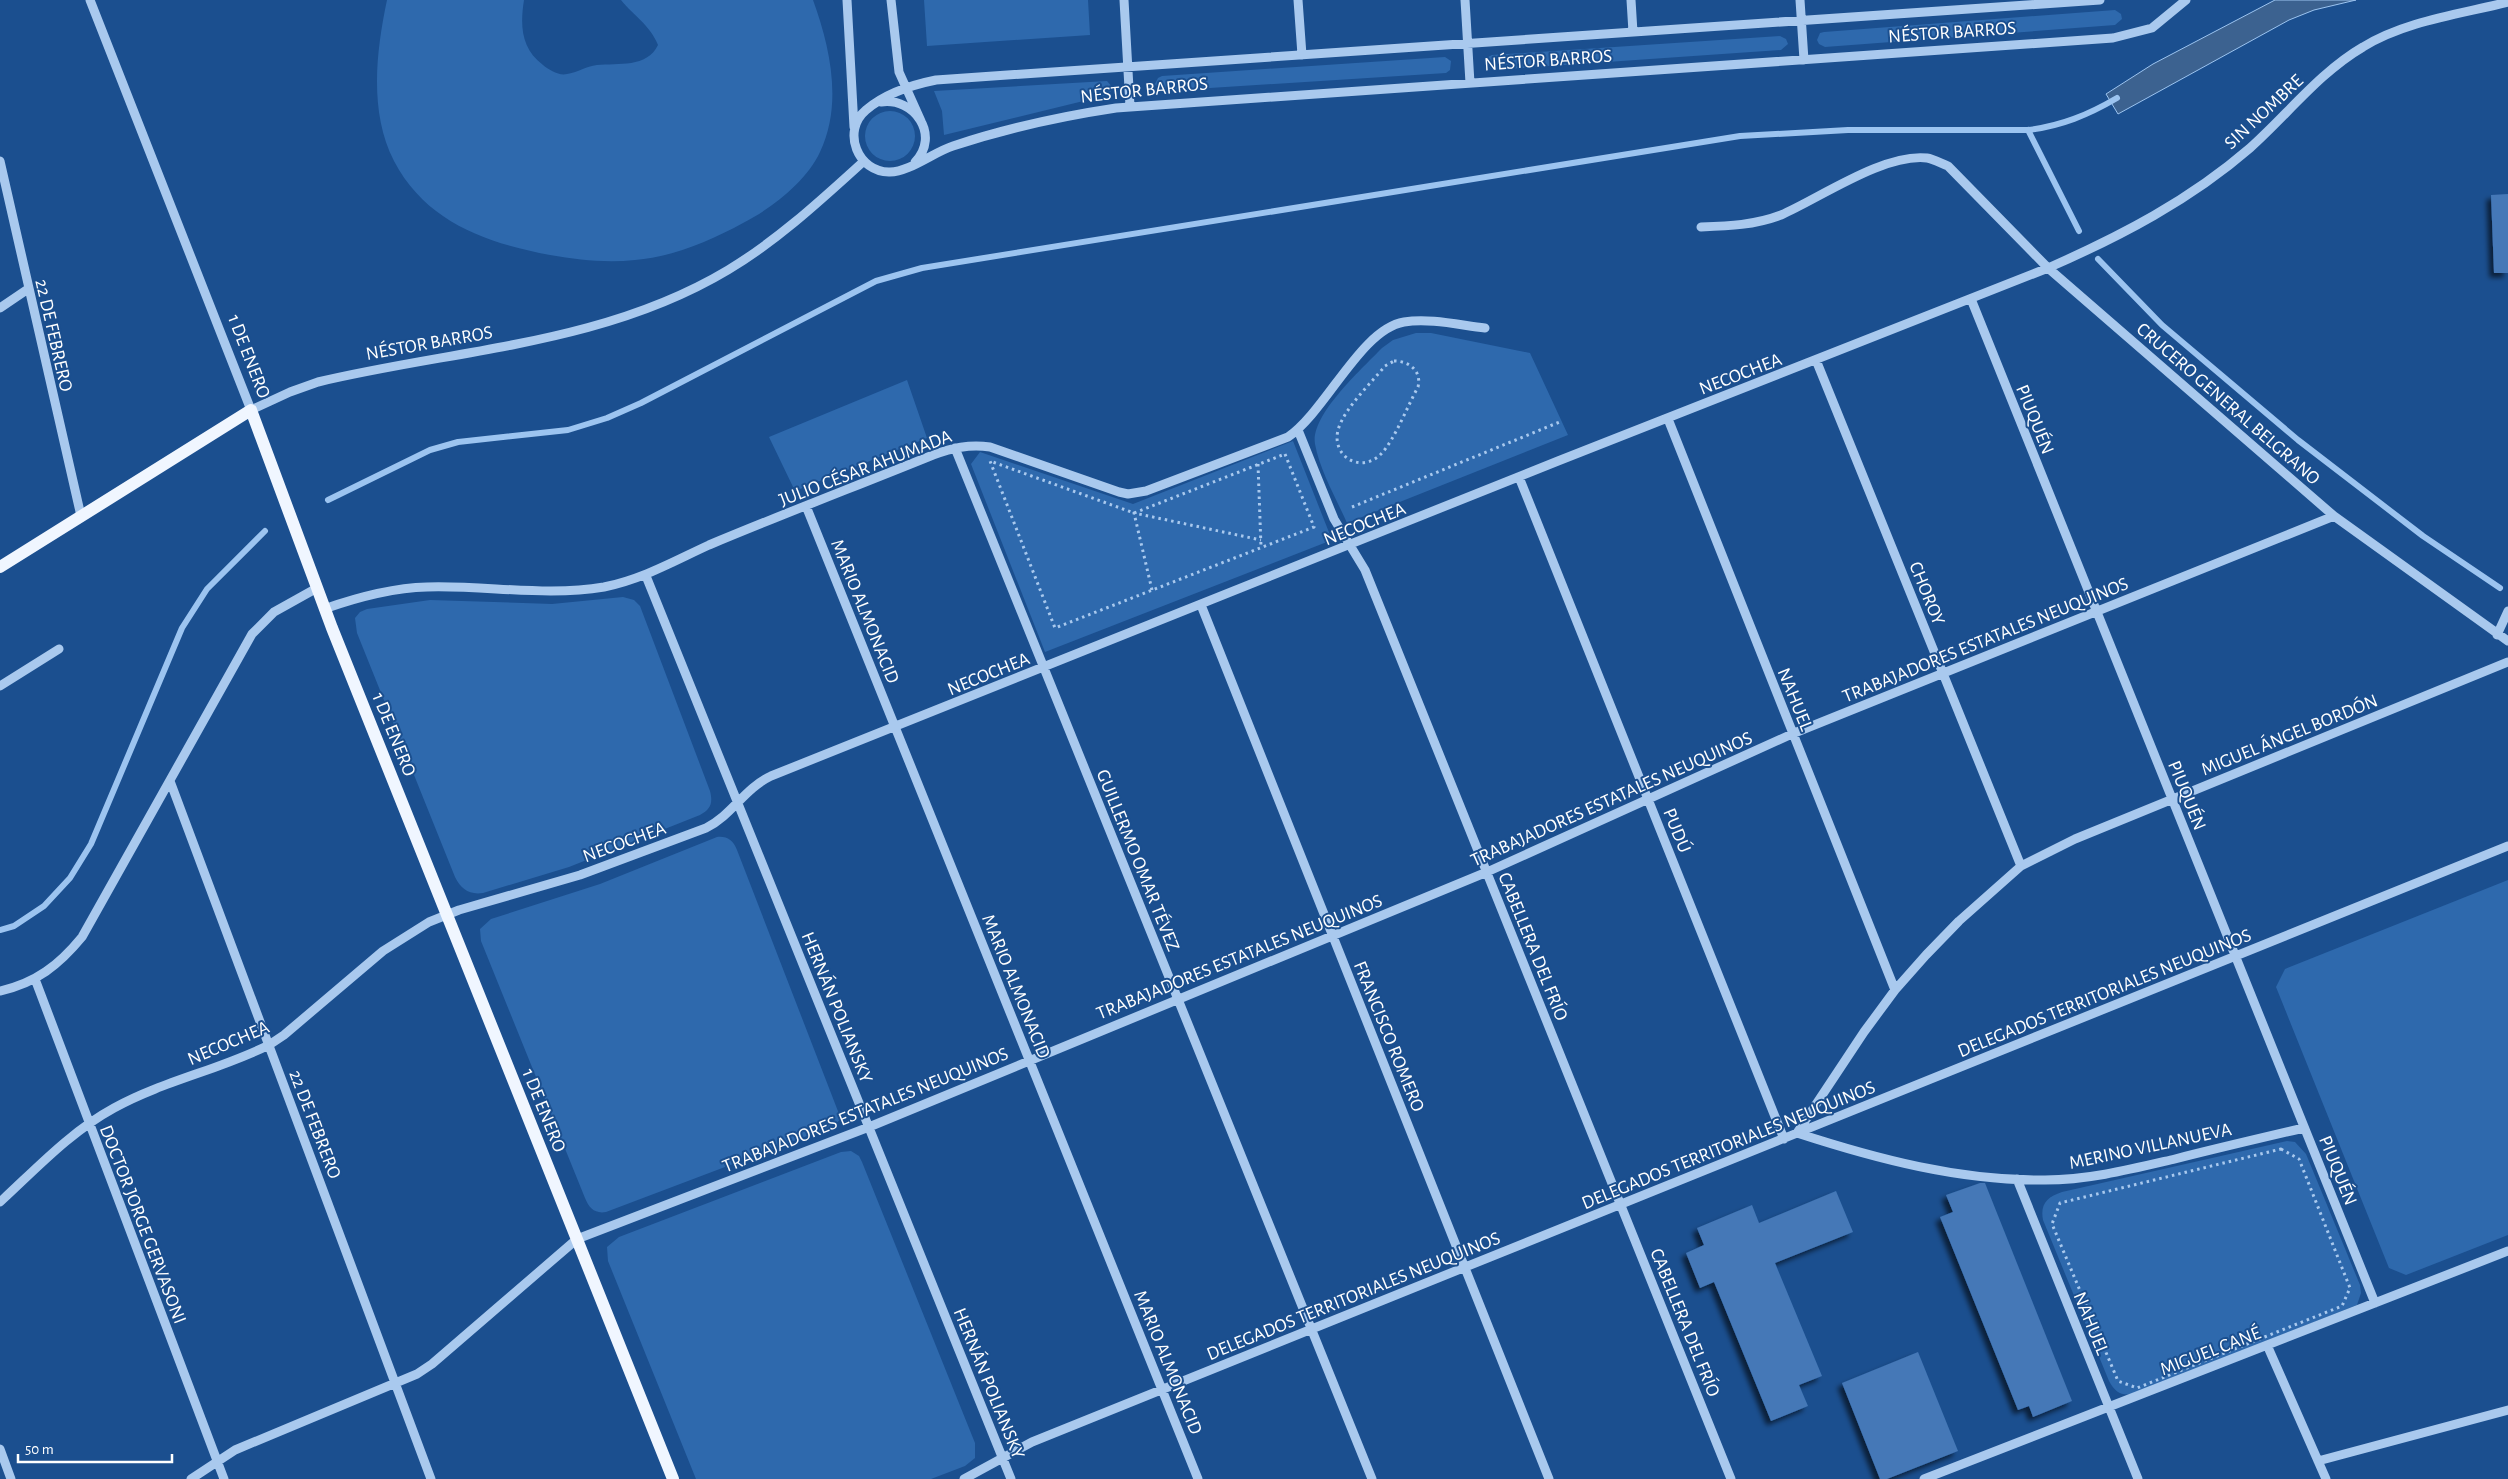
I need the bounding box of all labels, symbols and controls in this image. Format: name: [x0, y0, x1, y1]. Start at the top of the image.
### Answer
street label: NÉSTOR BARROS: [1887, 17, 2017, 46]
street label: NÉSTOR BARROS: [1483, 45, 1613, 74]
street label: SIN NOMBRE: [2221, 71, 2307, 153]
street label: NÉSTOR BARROS: [1079, 72, 1209, 107]
street label: 22 DE FEBRERO: [31, 277, 76, 393]
street label: 1 DE ENERO: [224, 312, 273, 401]
street label: CRUCERO GENERAL BELGRANO: [2133, 320, 2323, 489]
street label: NÉSTOR BARROS: [364, 321, 494, 364]
street label: NECOCHEA: [1697, 350, 1784, 399]
street label: PIUQUÉN: [2012, 381, 2059, 457]
street label: JULIO CÉSAR AHUMADA: [776, 425, 954, 510]
street label: NECOCHEA: [1321, 499, 1408, 549]
street label: MARIO ALMONACID: [827, 537, 902, 686]
street label: CHOROY: [1905, 559, 1948, 628]
street label: TRABAJADORES ESTATALES NEUQUINOS: [1840, 574, 2131, 707]
street label: NECOCHEA: [945, 649, 1032, 699]
street label: NAHUEL: [1773, 665, 1816, 734]
street label: MIGUEL ÁNGEL BORDÓN: [2198, 689, 2381, 780]
street label: 1 DE ENERO: [368, 690, 419, 779]
street label: TRABAJADORES ESTATALES NEUQUINOS: [1468, 728, 1755, 870]
street label: PIUQUÉN: [2164, 757, 2211, 833]
street label: GUILLERMO OMAR TÉVEZ: [1092, 766, 1185, 954]
street label: PUDÚ: [1659, 805, 1696, 855]
street label: NECOCHEA: [580, 819, 669, 866]
street label: CABELLERA DEL FRÍO: [1494, 869, 1573, 1023]
street label: TRABAJADORES ESTATALES NEUQUINOS: [1094, 891, 1385, 1024]
street label: MARIO ALMONACID: [978, 912, 1053, 1061]
street label: DELEGADOS TERRITORIALES NEUQUINOS: [1955, 926, 2254, 1061]
street label: HERNÁN POLIANSKY: [798, 929, 877, 1086]
street label: FRANCISCO ROMERO: [1350, 959, 1427, 1114]
street label: NECOCHEA: [185, 1018, 272, 1069]
street label: TRABAJADORES ESTATALES NEUQUINOS: [720, 1044, 1011, 1177]
street label: 1 DE ENERO: [518, 1066, 569, 1155]
street label: 22 DE FEBRERO: [285, 1068, 344, 1181]
street label: DELEGADOS TERRITORIALES NEUQUINOS: [1579, 1078, 1878, 1213]
street label: MERINO VILLANUEVA: [2067, 1120, 2233, 1173]
street label: DOCTOR JORGE GERVASONI: [96, 1123, 189, 1327]
street label: PIUQUÉN: [2315, 1132, 2362, 1208]
street label: DELEGADOS TERRITORIALES NEUQUINOS: [1204, 1229, 1503, 1364]
street label: CABELLERA DEL FRÍO: [1646, 1245, 1725, 1399]
street label: MARIO ALMONACID: [1130, 1288, 1205, 1437]
street label: NAHUEL: [2069, 1289, 2112, 1358]
street label: HERNÁN POLIANSKY: [950, 1305, 1029, 1462]
street label: MIGUEL CANÉ: [2157, 1322, 2264, 1379]
scale bar: [18, 1432, 171, 1464]
text: 50 m: [25, 1442, 54, 1457]

